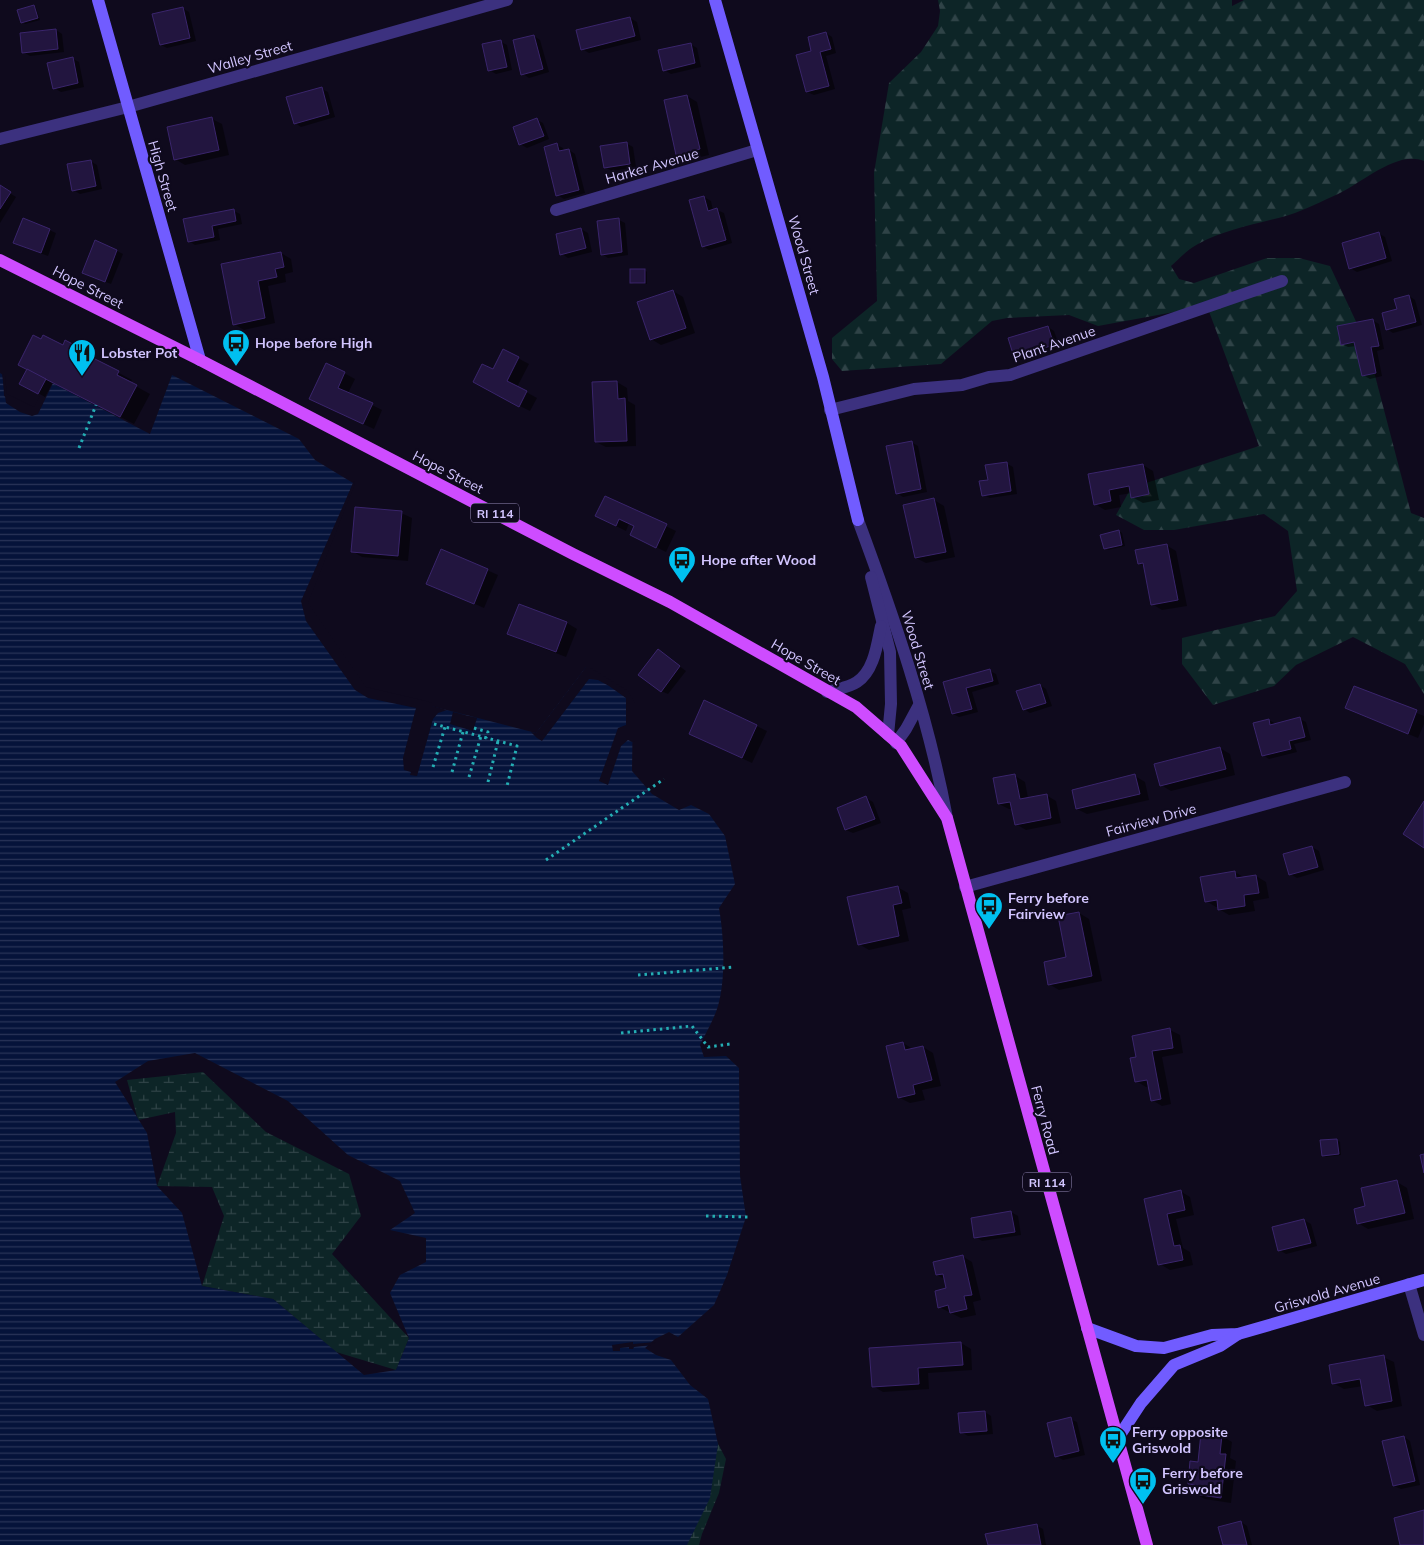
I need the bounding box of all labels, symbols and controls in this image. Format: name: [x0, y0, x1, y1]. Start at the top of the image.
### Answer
street label: Walley Street: [206, 36, 294, 78]
street label: High Street: [144, 138, 182, 214]
street label: Harker Avenue: [603, 144, 701, 188]
street label: Wood Street: [784, 213, 824, 297]
street label: Hope Street: [50, 261, 127, 313]
street label: Plant Avenue: [1010, 321, 1098, 367]
bus stop icon: Hope before High: [221, 328, 251, 367]
place label: Hope before High: [255, 334, 372, 352]
restaurant icon: Lobster Pot: [67, 338, 97, 377]
place label: Lobster Pot: [101, 344, 178, 362]
street label: Hope Street: [410, 446, 487, 498]
road number: RI 114: [471, 503, 519, 522]
bus stop icon: Hope after Wood: [667, 545, 697, 584]
place label: Hope after Wood: [701, 551, 816, 569]
street label: Wood Street: [897, 608, 939, 692]
street label: Hope Street: [768, 635, 844, 689]
street label: Fairview Drive: [1104, 799, 1198, 841]
place label: Ferry before Fairview: [1008, 889, 1089, 923]
bus stop icon: Ferry before Fairview: [974, 891, 1004, 930]
street label: Ferry Road: [1027, 1083, 1063, 1157]
road number: RI 114: [1023, 1172, 1071, 1192]
street label: Griswold Avenue: [1272, 1269, 1382, 1317]
place label: Ferry opposite Griswold: [1132, 1423, 1228, 1457]
bus stop icon: Ferry opposite Griswold: [1098, 1425, 1128, 1464]
place label: Ferry before Griswold: [1162, 1464, 1243, 1498]
bus stop icon: Ferry before Griswold: [1128, 1466, 1158, 1505]

